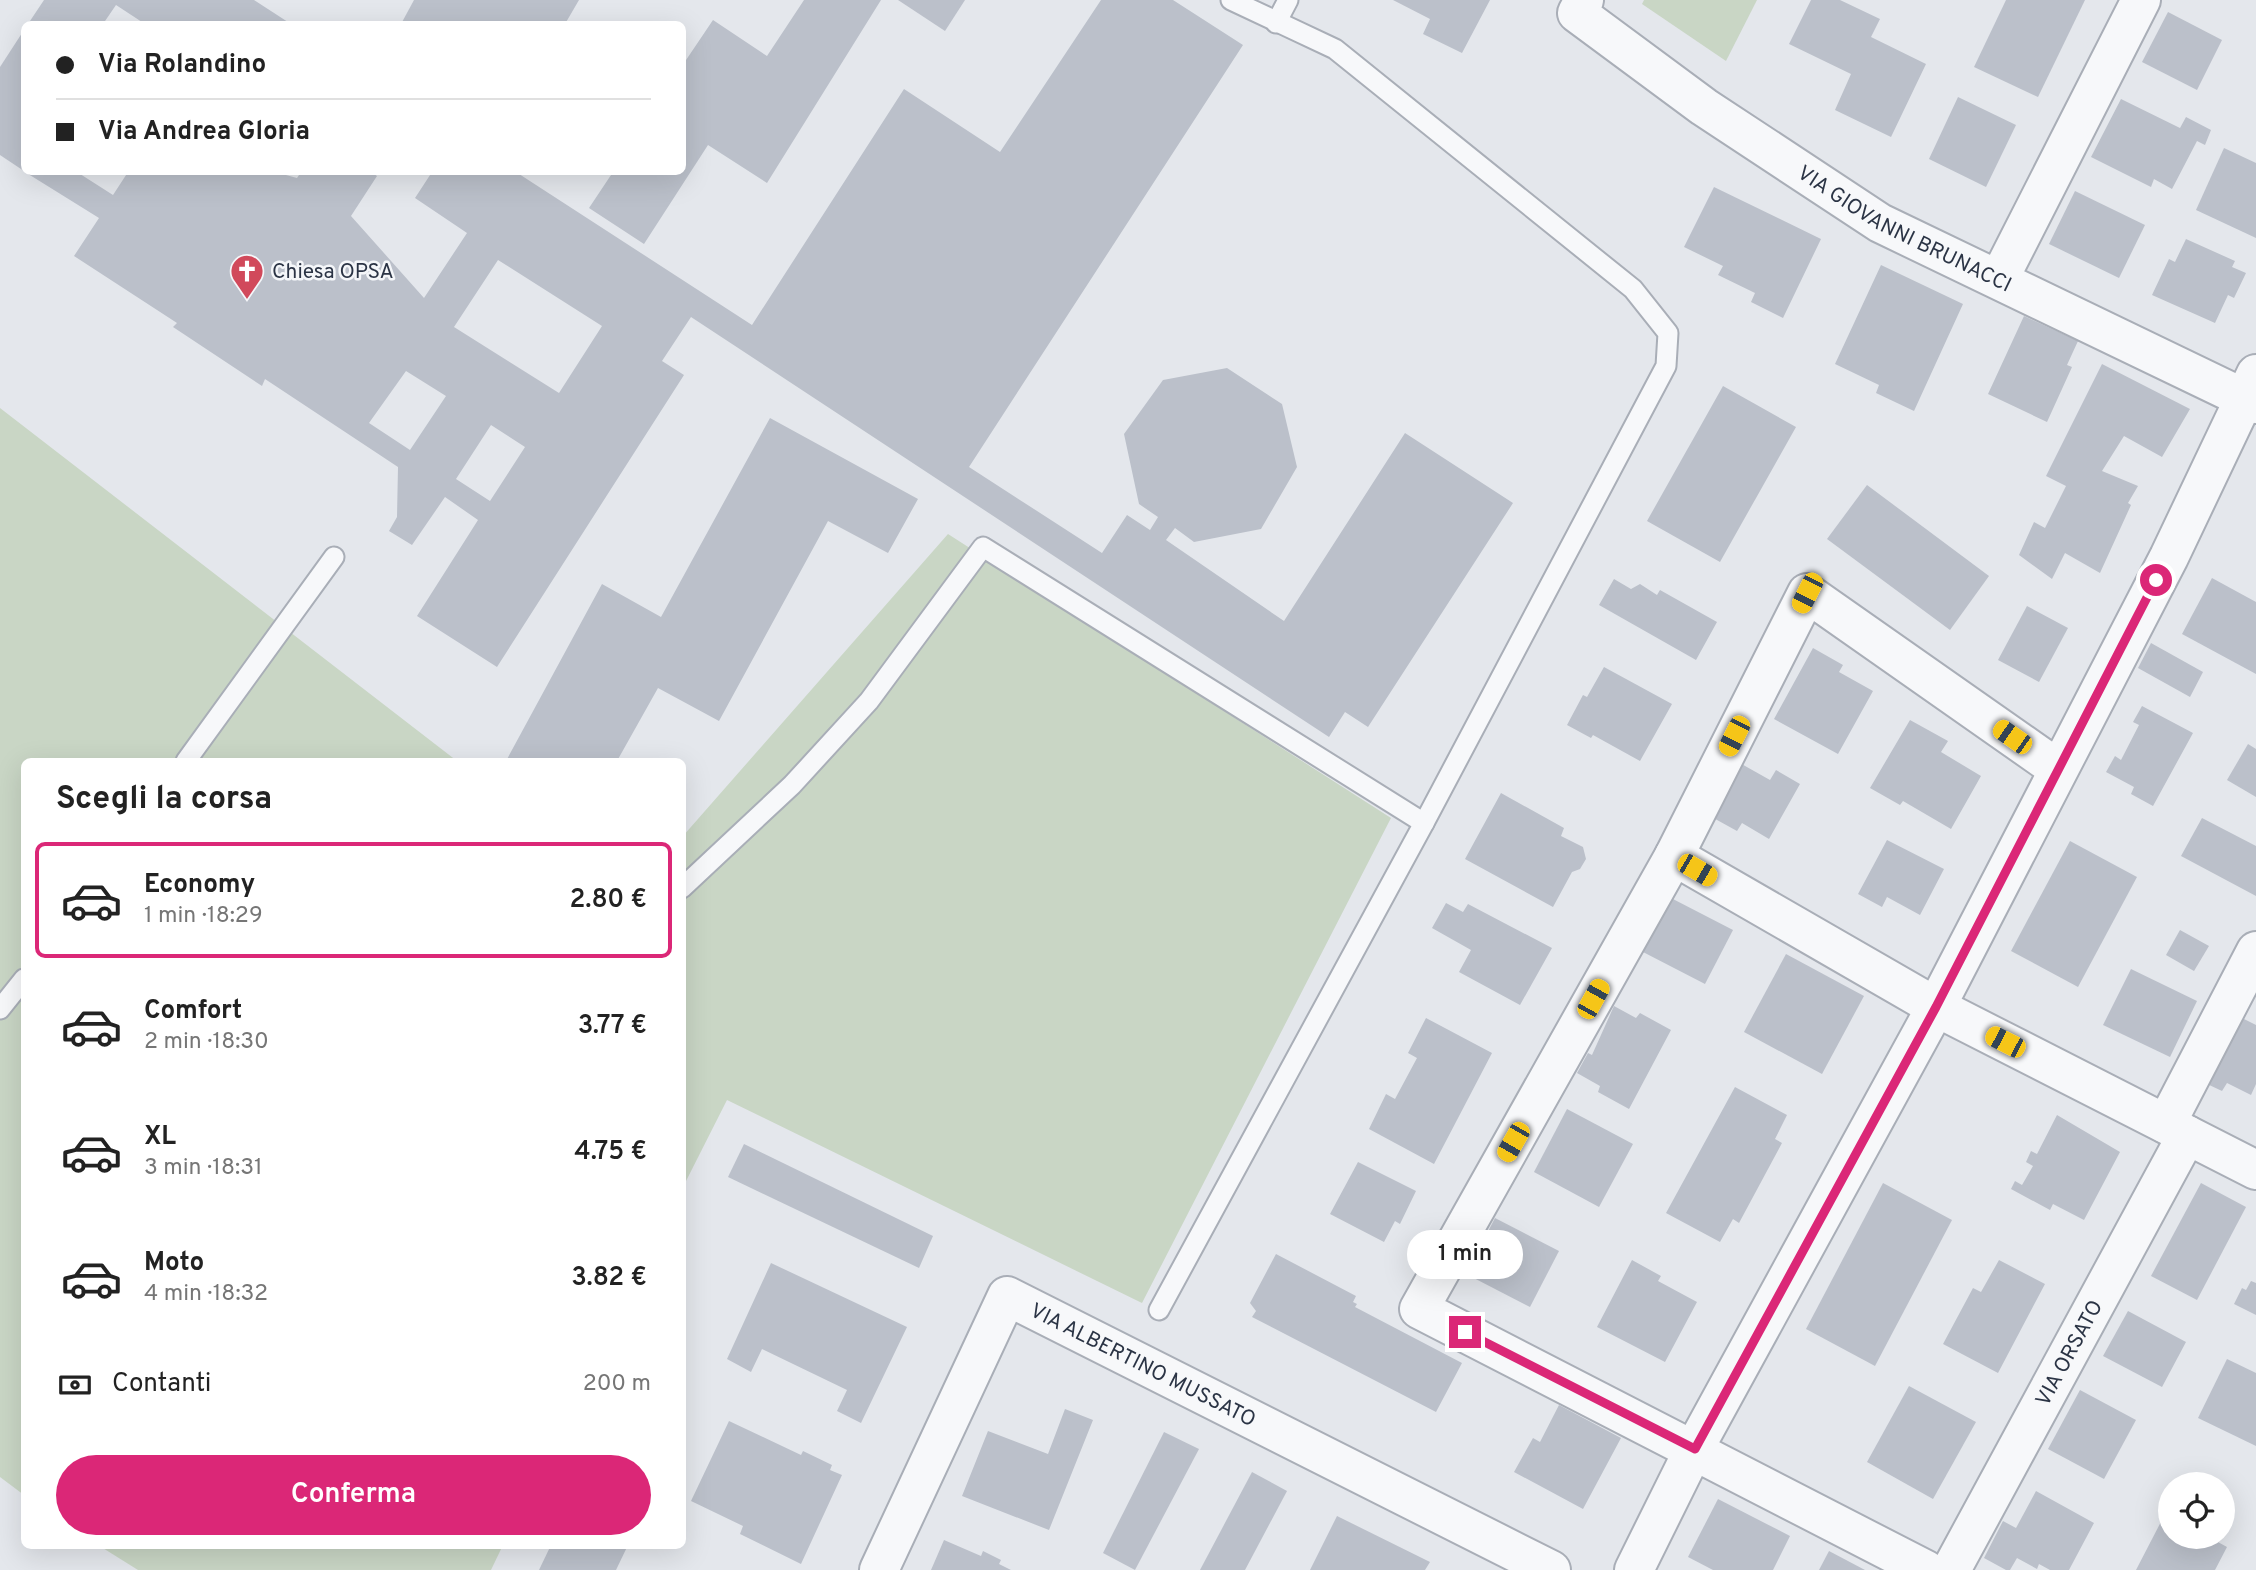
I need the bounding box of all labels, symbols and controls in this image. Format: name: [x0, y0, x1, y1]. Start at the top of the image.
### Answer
text: Via Rolandino: [98, 49, 266, 82]
text: Via Andrea Gloria: [98, 116, 310, 149]
street label: VIA GIOVANNI BRUNACCI: [1792, 160, 2016, 299]
church icon: Chiesa OPSA: [228, 252, 266, 301]
place label: Chiesa OPSA: [272, 259, 394, 286]
route start: [2140, 564, 2172, 596]
car: [1789, 570, 1826, 616]
car: [1716, 713, 1753, 759]
car: [1989, 716, 2036, 758]
text: Scegli la corsa: [56, 780, 272, 820]
car: [1674, 850, 1721, 890]
icon: car: [60, 869, 123, 932]
text: Economy: [144, 869, 255, 902]
text: 2.80 €: [569, 884, 647, 917]
text: 1 min · 18:29: [144, 902, 263, 931]
car: [1574, 976, 1613, 1022]
icon: car: [60, 995, 123, 1058]
text: Comfort: [144, 995, 242, 1028]
text: 3.77 €: [578, 1010, 647, 1043]
car: [1982, 1023, 2029, 1061]
text: 2 min · 18:30: [144, 1028, 269, 1057]
car: [1494, 1119, 1533, 1165]
icon: car: [60, 1121, 123, 1184]
text: XL: [144, 1121, 176, 1154]
text: 4.75 €: [574, 1136, 647, 1169]
text: 3 min · 18:31: [144, 1154, 263, 1183]
callout: 1 min: [1407, 1230, 1523, 1280]
text: 1 min: [1438, 1240, 1492, 1269]
icon: car: [60, 1247, 123, 1310]
text: Moto: [144, 1247, 204, 1280]
text: 3.82 €: [571, 1262, 647, 1295]
text: 4 min · 18:32: [144, 1280, 268, 1309]
street label: VIA ORSATO: [2030, 1296, 2110, 1411]
street label: VIA ALBERTINO MUSSATO: [1025, 1298, 1260, 1434]
route end: [1449, 1316, 1481, 1348]
icon: cash: [56, 1366, 94, 1404]
text: Contanti: [112, 1368, 211, 1401]
text: 200 m: [583, 1370, 651, 1399]
button: Conferma: [56, 1455, 651, 1535]
map controls: [2158, 1472, 2235, 1549]
button: locate: [2158, 1472, 2235, 1549]

